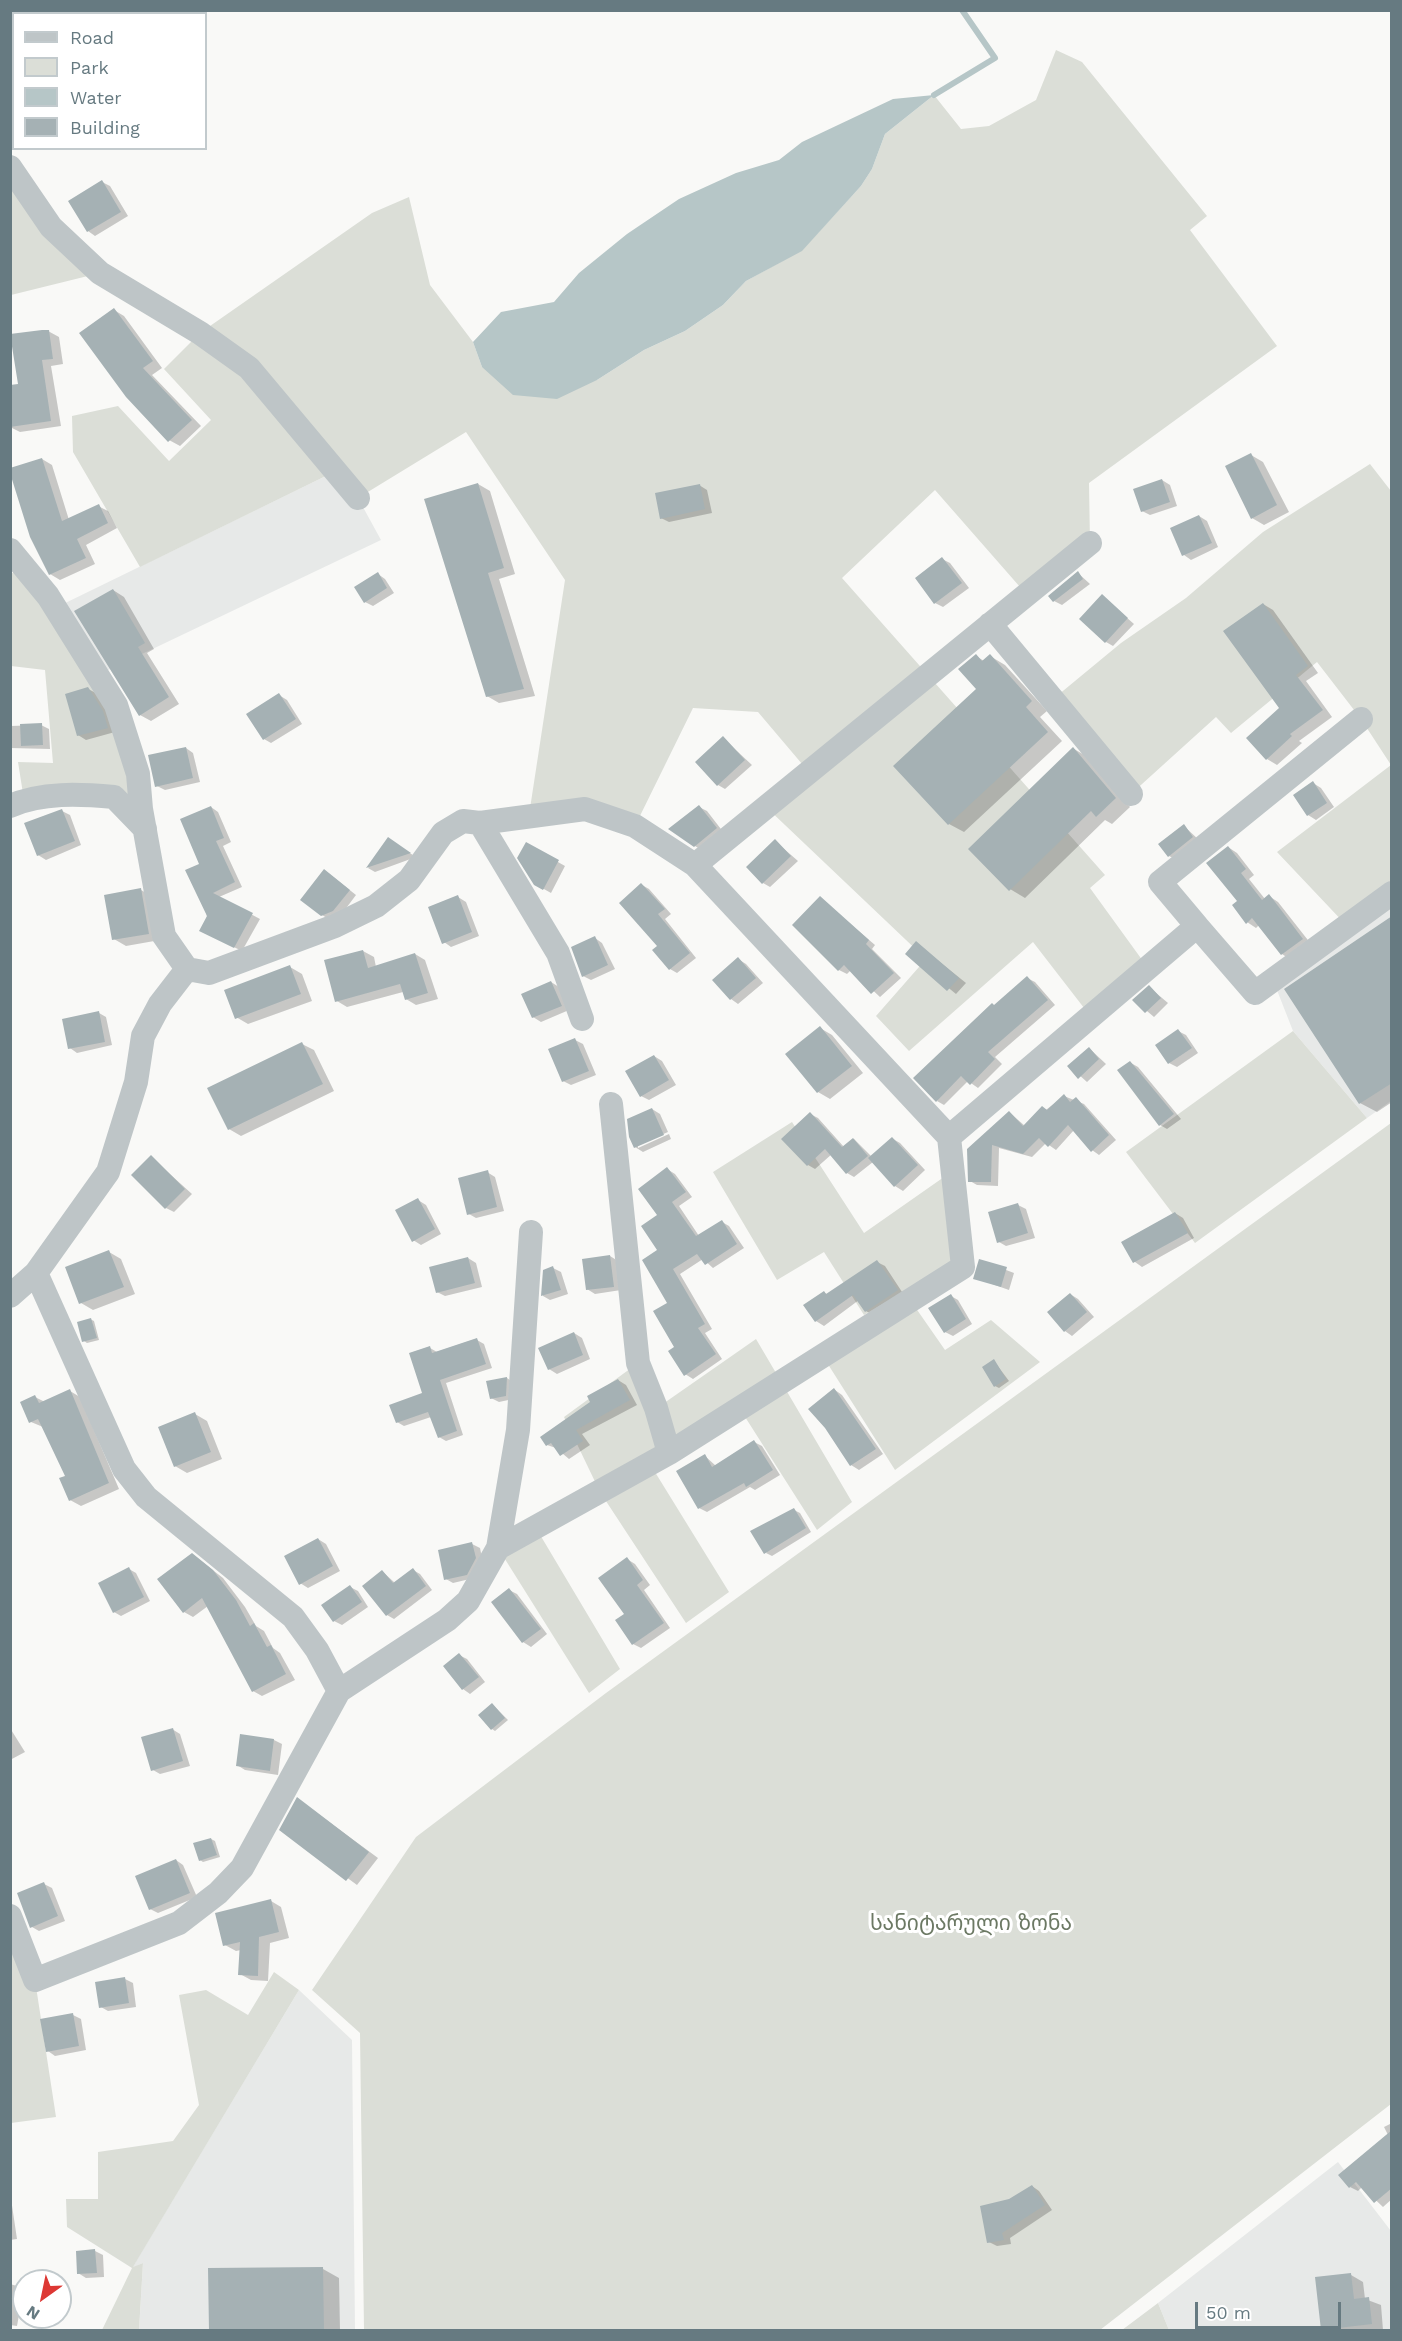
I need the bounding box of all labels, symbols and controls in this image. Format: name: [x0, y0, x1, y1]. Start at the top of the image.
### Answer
legend: [12, 12, 207, 150]
text: Road: [70, 27, 114, 48]
text: Park: [70, 57, 109, 78]
text: Water: [70, 87, 122, 108]
text: Building: [70, 117, 140, 138]
park label: სანიტარული ზონა: [870, 1911, 1072, 1937]
north arrow: [12, 2269, 72, 2329]
scale bar: [1198, 2290, 1344, 2328]
text: N: [23, 2302, 43, 2324]
text: 50 m: [1206, 2302, 1251, 2323]

